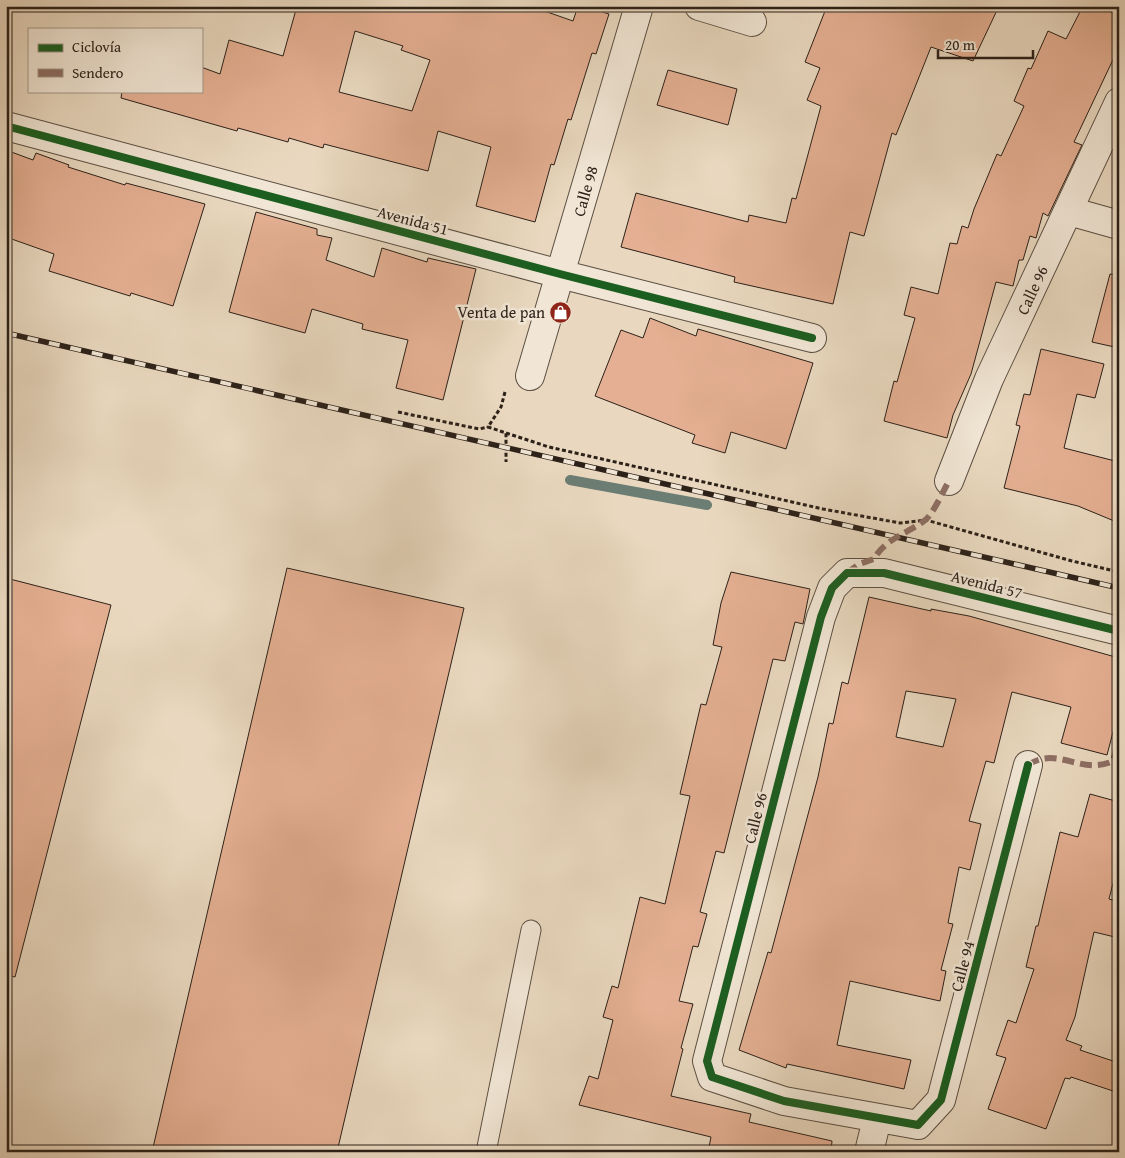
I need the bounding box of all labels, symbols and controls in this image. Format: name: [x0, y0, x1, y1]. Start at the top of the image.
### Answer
legend: [28, 28, 202, 92]
scale bar: [938, 28, 1032, 60]
text: 20 m: [945, 34, 976, 55]
text: Ciclovía: [72, 36, 121, 57]
text: Sendero: [72, 62, 124, 83]
street label: Calle 98: [566, 163, 604, 219]
street label: Avenida 51: [375, 199, 451, 241]
street label: Calle 96: [1010, 261, 1054, 318]
place label: Venta de pan: [457, 300, 545, 324]
shop icon: Venta de pan: [549, 300, 573, 324]
street label: Avenida 57: [949, 564, 1025, 604]
street label: Calle 96: [737, 790, 773, 846]
street label: Calle 94: [944, 938, 980, 994]

